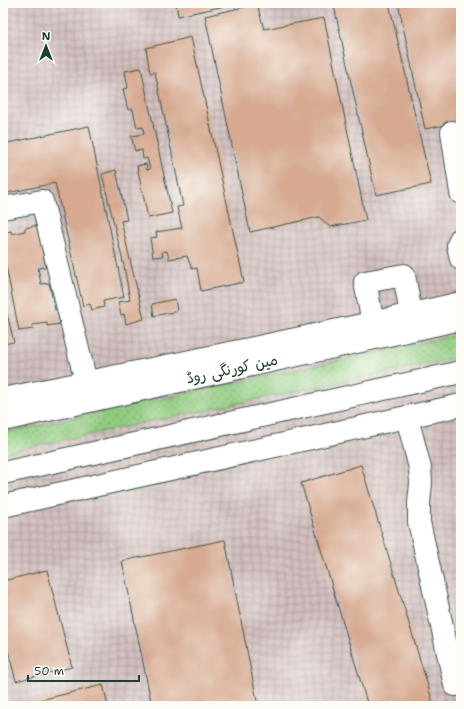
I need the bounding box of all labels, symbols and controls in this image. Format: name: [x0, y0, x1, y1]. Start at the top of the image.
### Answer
north arrow: [26, 26, 66, 66]
text: N: [42, 29, 51, 44]
street label: مین کورنگی روڈ: [184, 350, 280, 388]
scale bar: [28, 657, 139, 683]
text: 50 m: [34, 663, 64, 679]

